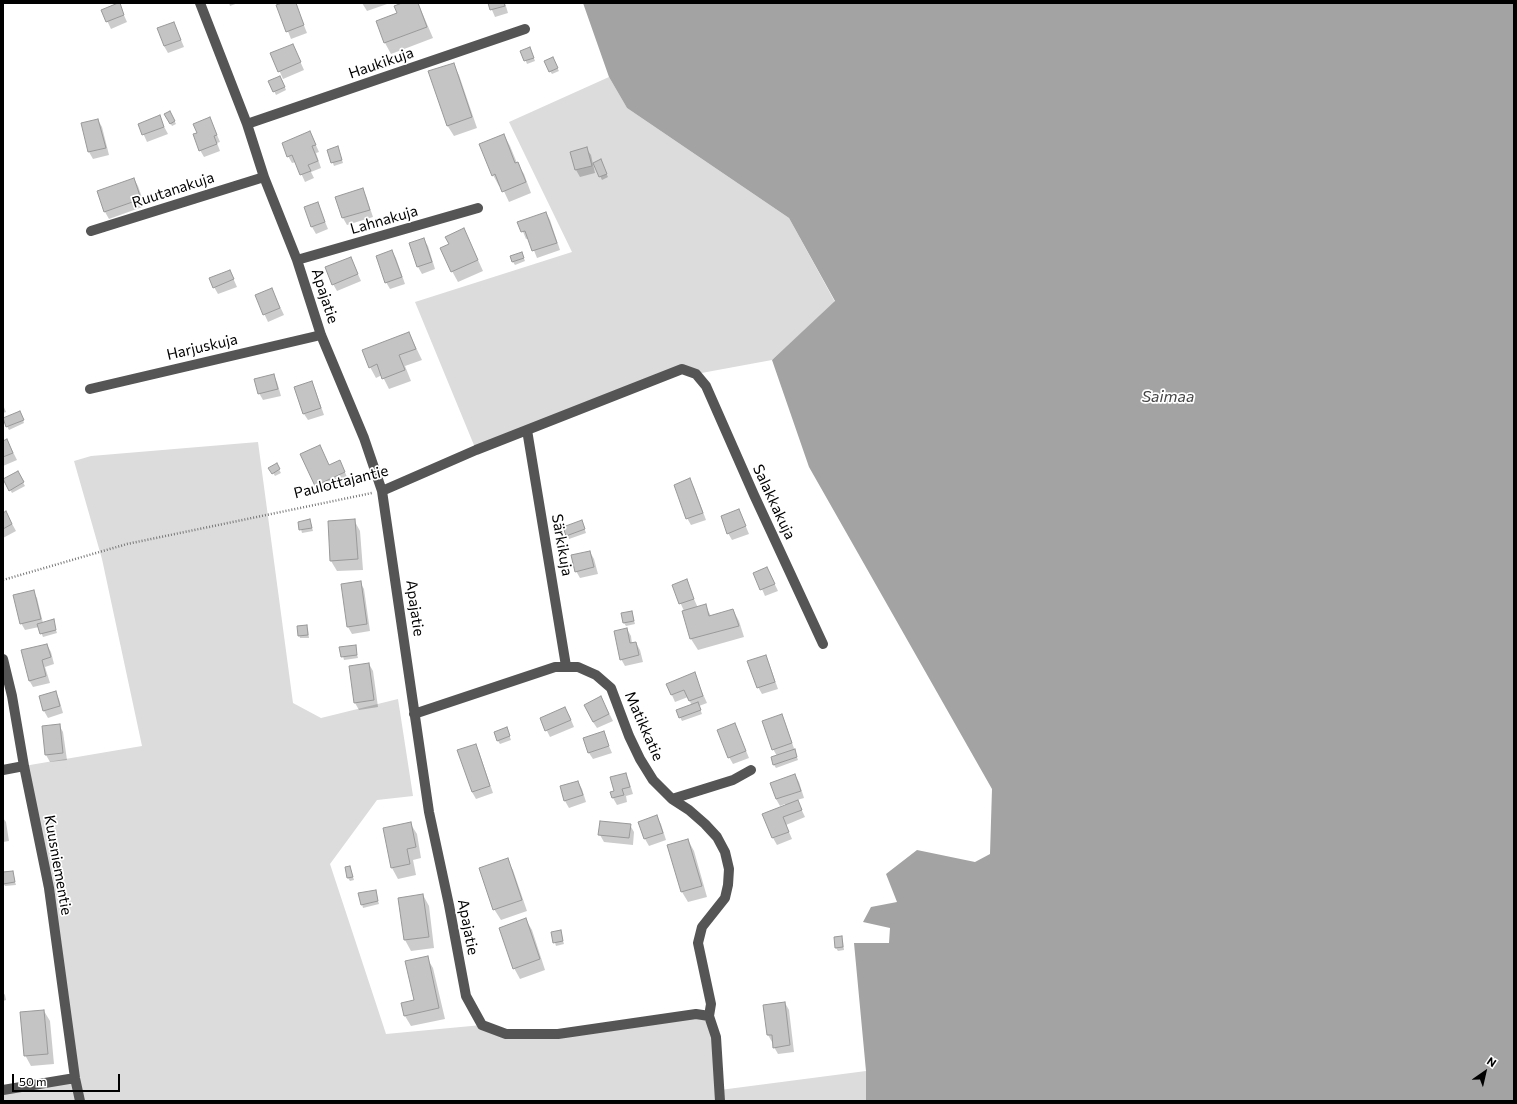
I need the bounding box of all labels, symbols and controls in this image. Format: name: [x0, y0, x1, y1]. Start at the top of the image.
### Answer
street label: Haukikuja: [346, 43, 416, 83]
street label: Ruutanakuja: [130, 168, 216, 212]
street label: Lahnakuja: [348, 202, 420, 238]
street label: Apajatie: [308, 266, 342, 326]
street label: Harjuskuja: [165, 330, 239, 364]
water label: Saimaa: [1142, 387, 1194, 407]
street label: Paulottajantie: [292, 462, 390, 502]
street label: Salakkakuja: [749, 462, 799, 542]
street label: Särkikuja: [548, 513, 576, 577]
street label: Apajatie: [402, 579, 428, 637]
street label: Matikkatie: [621, 688, 667, 764]
street label: Kuusniementie: [40, 814, 76, 916]
street label: Apajatie: [454, 897, 482, 957]
north arrow: [1465, 1052, 1505, 1092]
text: N: [1485, 1054, 1499, 1069]
scale bar: [14, 1066, 122, 1092]
text: 50 m: [19, 1074, 47, 1088]

